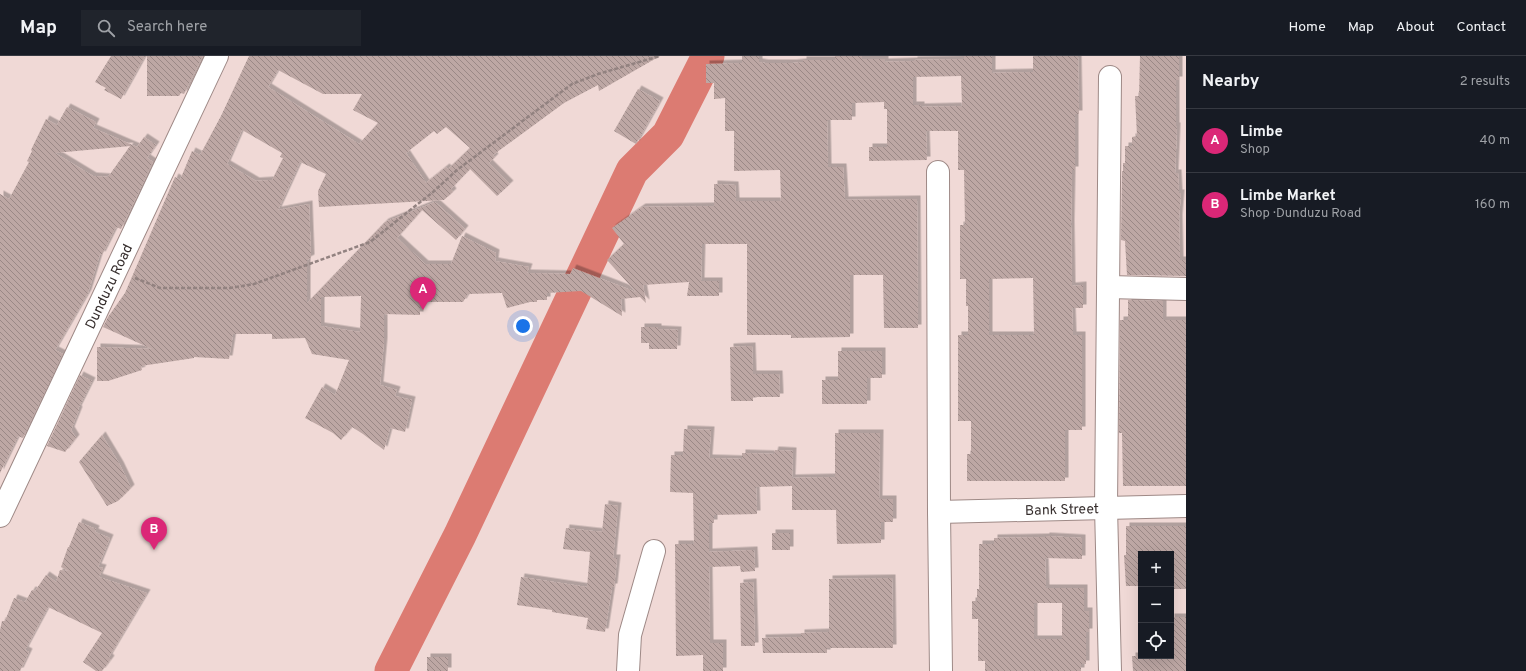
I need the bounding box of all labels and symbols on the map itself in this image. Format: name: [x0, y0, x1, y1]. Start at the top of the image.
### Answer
street label: Dunduzu Road: [82, 242, 137, 332]
pin: A: [410, 277, 436, 310]
your location: [513, 316, 533, 336]
street label: Bank Street: [1025, 501, 1099, 520]
pin: B: [141, 517, 167, 550]

